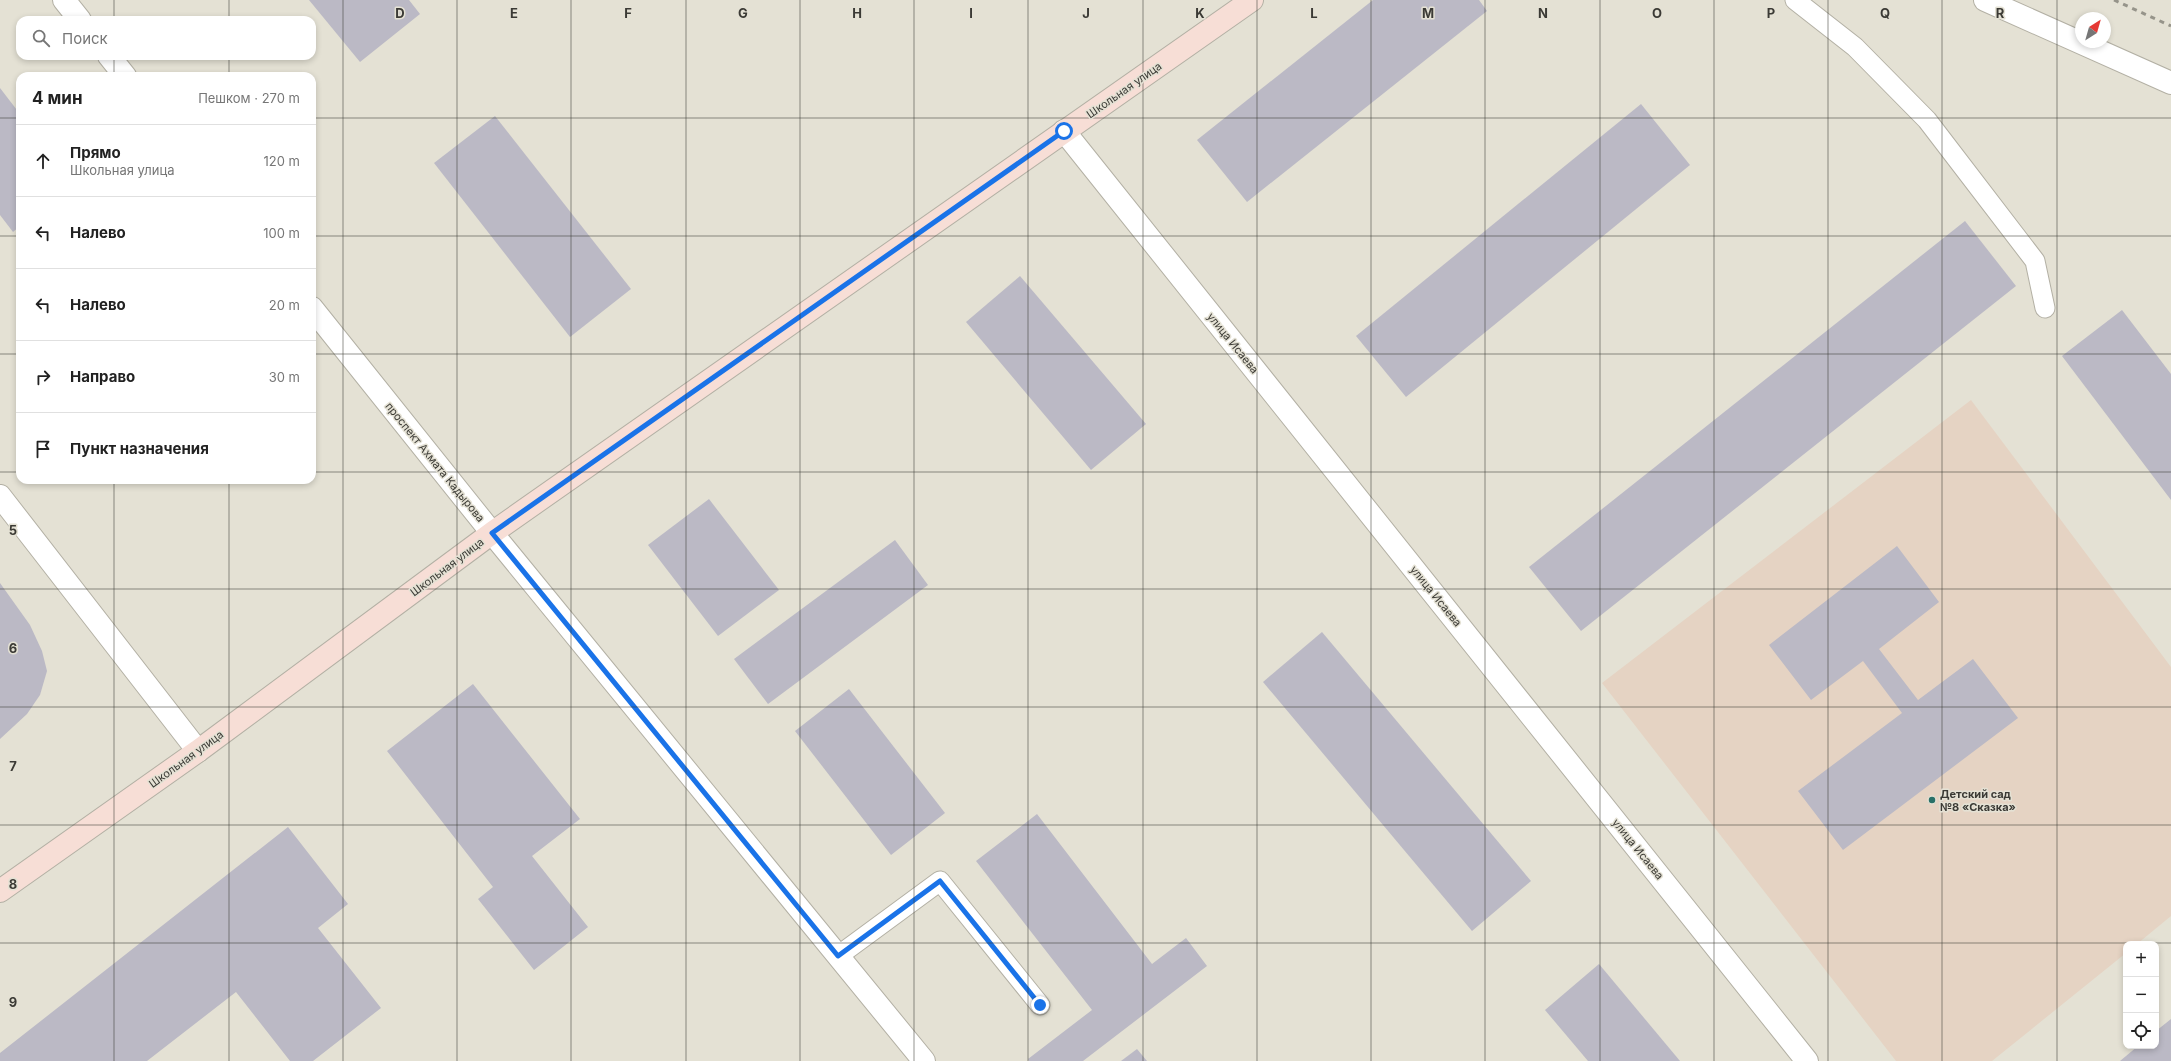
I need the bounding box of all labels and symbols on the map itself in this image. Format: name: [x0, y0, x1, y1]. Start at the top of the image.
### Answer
text: D: [395, 5, 405, 21]
text: E: [510, 5, 518, 21]
text: F: [624, 5, 632, 21]
text: G: [738, 5, 748, 21]
text: H: [852, 5, 862, 21]
text: I: [969, 5, 973, 21]
text: J: [1082, 5, 1090, 21]
text: K: [1195, 5, 1205, 21]
text: L: [1310, 5, 1318, 21]
text: M: [1422, 5, 1434, 21]
text: N: [1538, 5, 1548, 21]
text: O: [1652, 5, 1662, 21]
text: P: [1767, 5, 1775, 21]
text: Q: [1880, 5, 1890, 21]
text: R: [1996, 5, 2005, 21]
north arrow: [2075, 12, 2111, 48]
street label: Школьная улица: [1084, 59, 1164, 121]
route start: [1055, 122, 1073, 140]
street label: улица Исаева: [1204, 310, 1262, 376]
street label: проспект Ахмата Кадырова: [382, 399, 488, 525]
text: 5: [9, 522, 17, 538]
street label: Школьная улица: [407, 535, 487, 599]
street label: улица Исаева: [1407, 563, 1465, 629]
text: 6: [9, 640, 17, 656]
street label: Школьная улица: [146, 727, 226, 791]
text: 7: [9, 758, 17, 774]
place label: Детский сад №8 «Сказка»: [1940, 787, 2016, 814]
marker: Детский сад №8 «Сказка»: [1927, 795, 1937, 805]
street label: улица Исаева: [1609, 816, 1667, 882]
text: 8: [9, 876, 17, 892]
text: 9: [9, 994, 17, 1010]
route end: [1031, 996, 1049, 1014]

